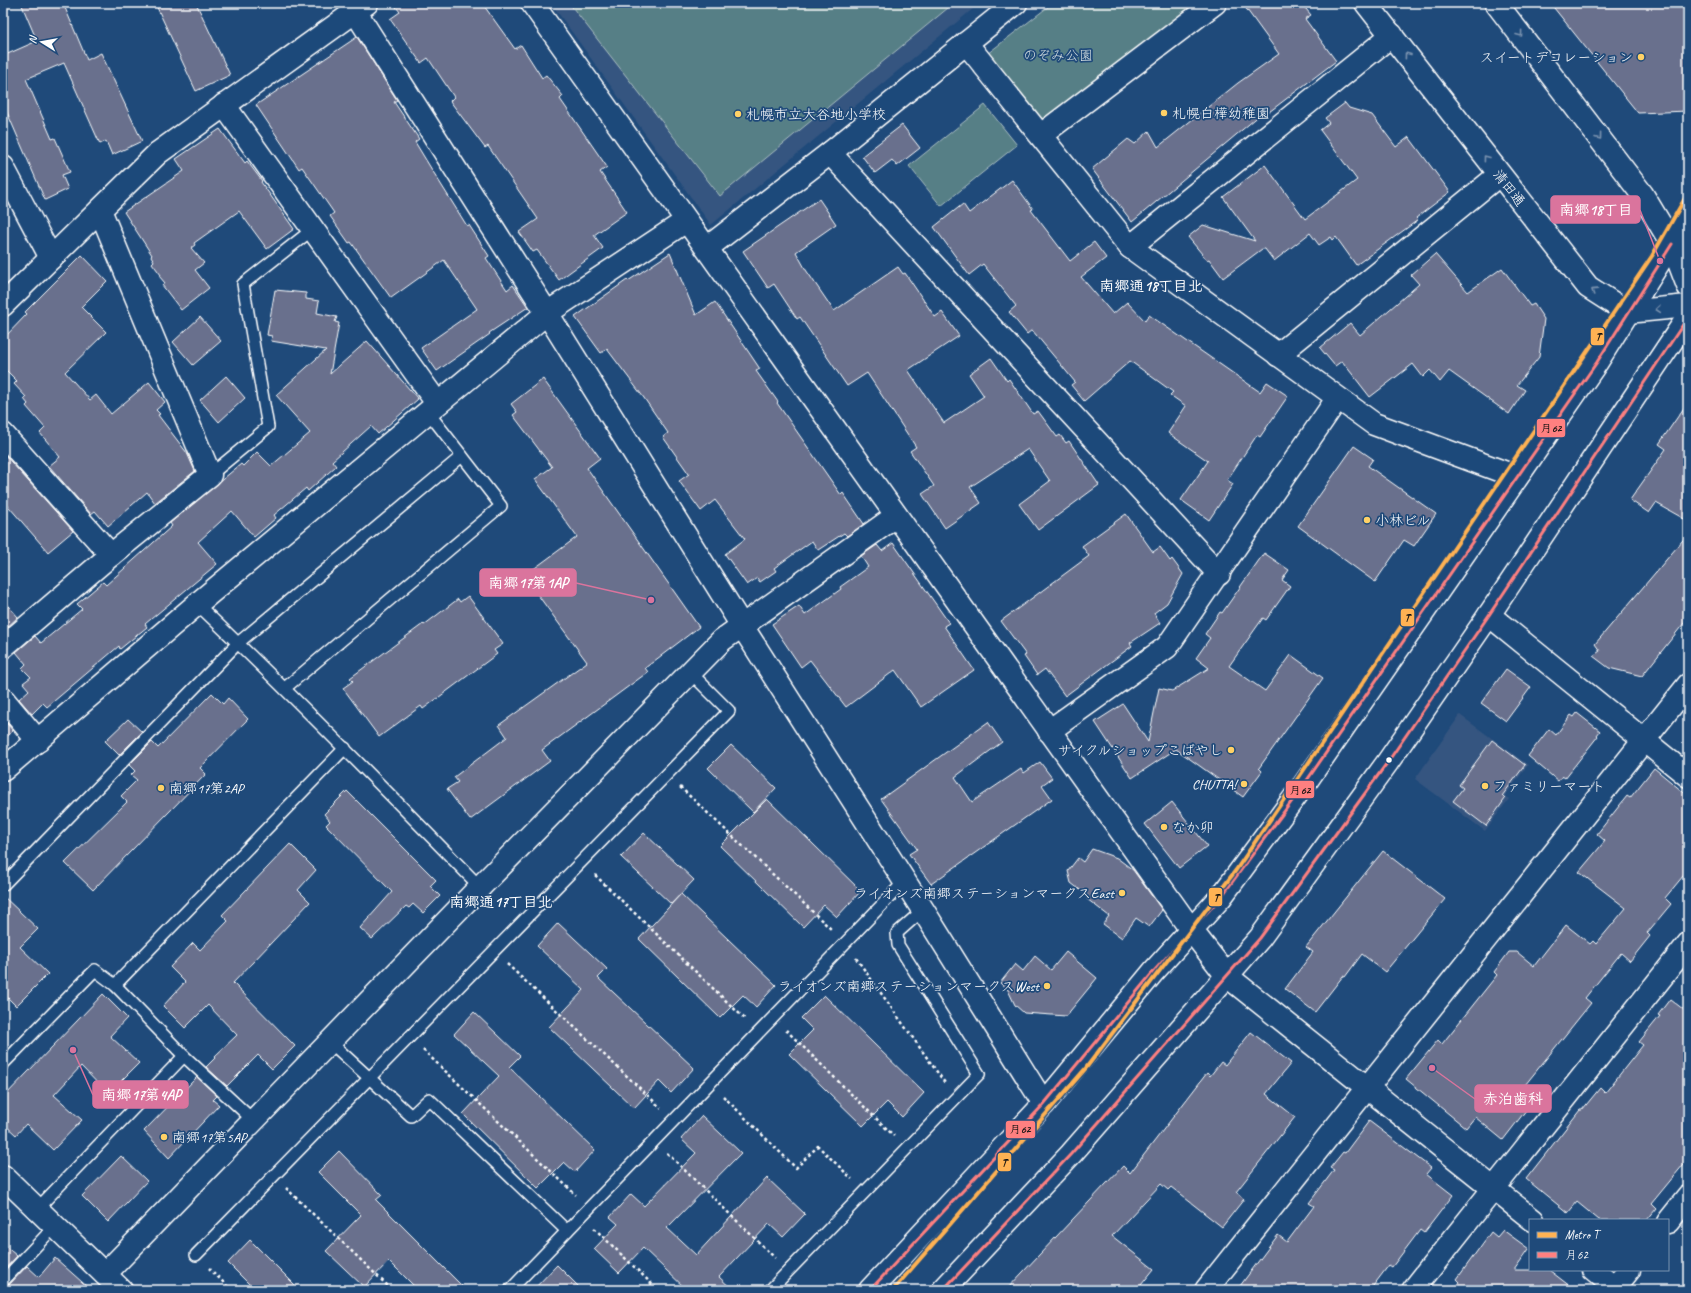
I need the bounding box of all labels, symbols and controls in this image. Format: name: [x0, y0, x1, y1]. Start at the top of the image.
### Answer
north arrow: [22, 22, 62, 62]
one-way arrow: [1515, 30, 1523, 37]
text: N: [25, 33, 40, 45]
park label: のぞみ公園: [1023, 47, 1093, 64]
place label: スイートデコレーション: [1480, 49, 1633, 66]
one-way arrow: [1405, 52, 1412, 59]
marker: スイートデコレーション: [1636, 52, 1646, 62]
place label: 札幌白樺幼稚園: [1172, 105, 1270, 122]
place label: 札幌市立大谷地小学校: [746, 106, 886, 123]
marker: 札幌白樺幼稚園: [1159, 108, 1169, 118]
marker: 札幌市立大谷地小学校: [733, 109, 743, 119]
one-way arrow: [1594, 133, 1601, 140]
one-way arrow: [1483, 155, 1491, 162]
street label: 清田通: [1489, 166, 1529, 210]
callout: 南郷18丁目: [1551, 196, 1640, 223]
text: 南郷18丁目: [1559, 201, 1633, 220]
district label: 南郷通18丁目北: [1099, 277, 1203, 296]
one-way arrow: [1591, 288, 1598, 296]
one-way arrow: [1655, 305, 1661, 314]
line badge: T: [1590, 327, 1605, 346]
text: T: [1595, 329, 1603, 343]
line badge: 月62: [1536, 418, 1566, 438]
text: 月62: [1540, 421, 1563, 435]
place label: 小林ビル: [1375, 512, 1431, 529]
marker: 小林ビル: [1362, 515, 1372, 525]
callout: 南郷17第1AP: [480, 569, 576, 596]
text: 南郷17第1AP: [488, 574, 571, 593]
line badge: T: [1400, 608, 1415, 627]
text: T: [1404, 610, 1412, 624]
place label: サイクルショップこばやし: [1058, 742, 1223, 759]
marker: サイクルショップこばやし: [1226, 745, 1236, 755]
unlabelled marker: [1384, 755, 1394, 765]
place label: CHUTTA!: [1192, 776, 1239, 793]
place label: ファミリーマート: [1493, 778, 1605, 795]
marker: CHUTTA!: [1239, 779, 1249, 789]
place label: 南郷17第2AP: [169, 780, 246, 797]
line badge: 月62: [1285, 780, 1315, 799]
marker: ファミリーマート: [1480, 781, 1490, 791]
marker: 南郷17第2AP: [156, 783, 166, 793]
text: 月62: [1289, 783, 1312, 797]
place label: なか卯: [1172, 819, 1214, 836]
marker: なか卯: [1159, 822, 1169, 832]
place label: ライオンズ南郷ステーションマークスEast: [854, 885, 1115, 902]
line badge: T: [1208, 887, 1223, 907]
marker: ライオンズ南郷ステーションマークスEast: [1117, 888, 1127, 898]
text: T: [1213, 890, 1221, 904]
district label: 南郷通17丁目北: [449, 893, 553, 912]
place label: ライオンズ南郷ステーションマークスWest: [778, 978, 1040, 995]
marker: ライオンズ南郷ステーションマークスWest: [1042, 981, 1052, 991]
callout: 南郷17第4AP: [93, 1081, 188, 1108]
callout: 赤泊歯科: [1475, 1085, 1551, 1112]
text: 南郷17第4AP: [101, 1086, 184, 1105]
text: 赤泊歯科: [1483, 1090, 1543, 1109]
line badge: 月62: [1005, 1120, 1036, 1139]
text: 月62: [1009, 1122, 1032, 1136]
place label: 南郷17第5AP: [172, 1129, 249, 1146]
marker: 南郷17第5AP: [159, 1132, 169, 1142]
line badge: T: [997, 1152, 1012, 1172]
text: T: [1001, 1155, 1009, 1169]
legend: [1529, 1219, 1669, 1271]
text: Metro T: [1565, 1227, 1602, 1243]
text: 月62: [1565, 1247, 1589, 1263]

